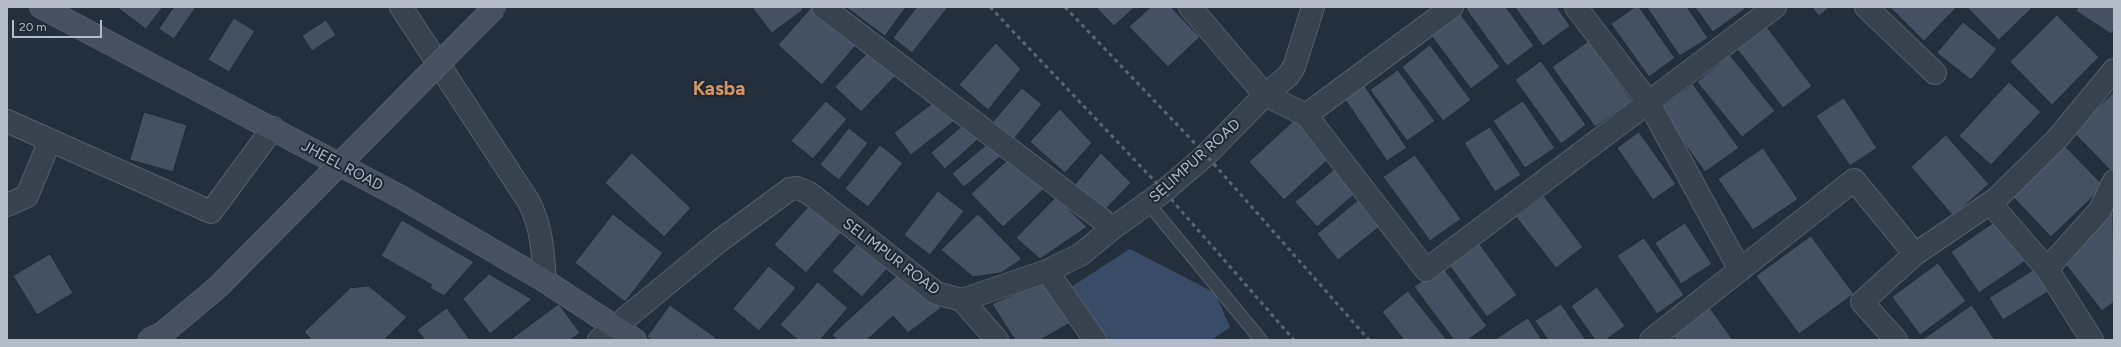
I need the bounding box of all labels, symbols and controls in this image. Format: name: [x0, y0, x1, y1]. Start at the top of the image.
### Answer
scale bar: [14, 12, 104, 38]
text: 20 m: [19, 20, 47, 34]
district label: Kasba: [693, 78, 745, 100]
street label: SELIMPUR ROAD: [1146, 115, 1244, 207]
street label: JHEEL ROAD: [298, 137, 386, 195]
street label: SELIMPUR ROAD: [839, 215, 943, 299]

